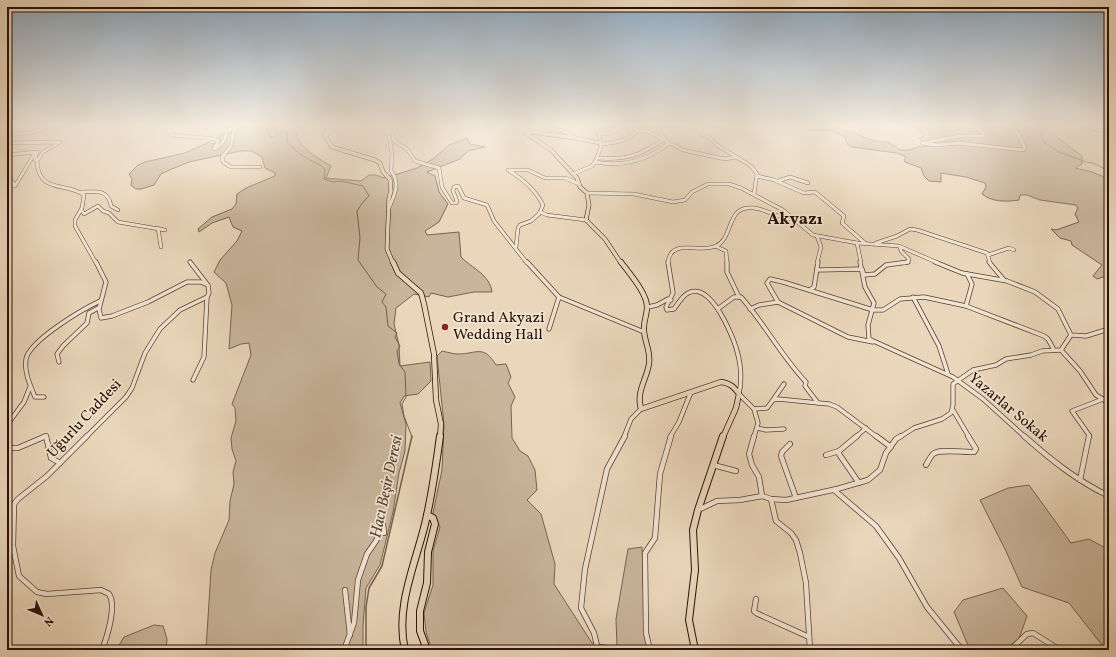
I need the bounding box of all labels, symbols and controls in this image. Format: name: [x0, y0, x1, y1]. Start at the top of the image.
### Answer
district label: Akyazı: [767, 208, 823, 231]
place label: Grand Akyazi Wedding Hall: [453, 308, 545, 346]
marker: Grand Akyazi Wedding Hall: [440, 322, 450, 332]
street label: Yazarlar Sokak: [964, 368, 1052, 448]
street label: Uğurlu Caddesi: [43, 375, 127, 463]
water label: Hacı Beşir Deresi: [365, 433, 409, 540]
north arrow: [22, 595, 62, 635]
text: N: [40, 613, 56, 629]

